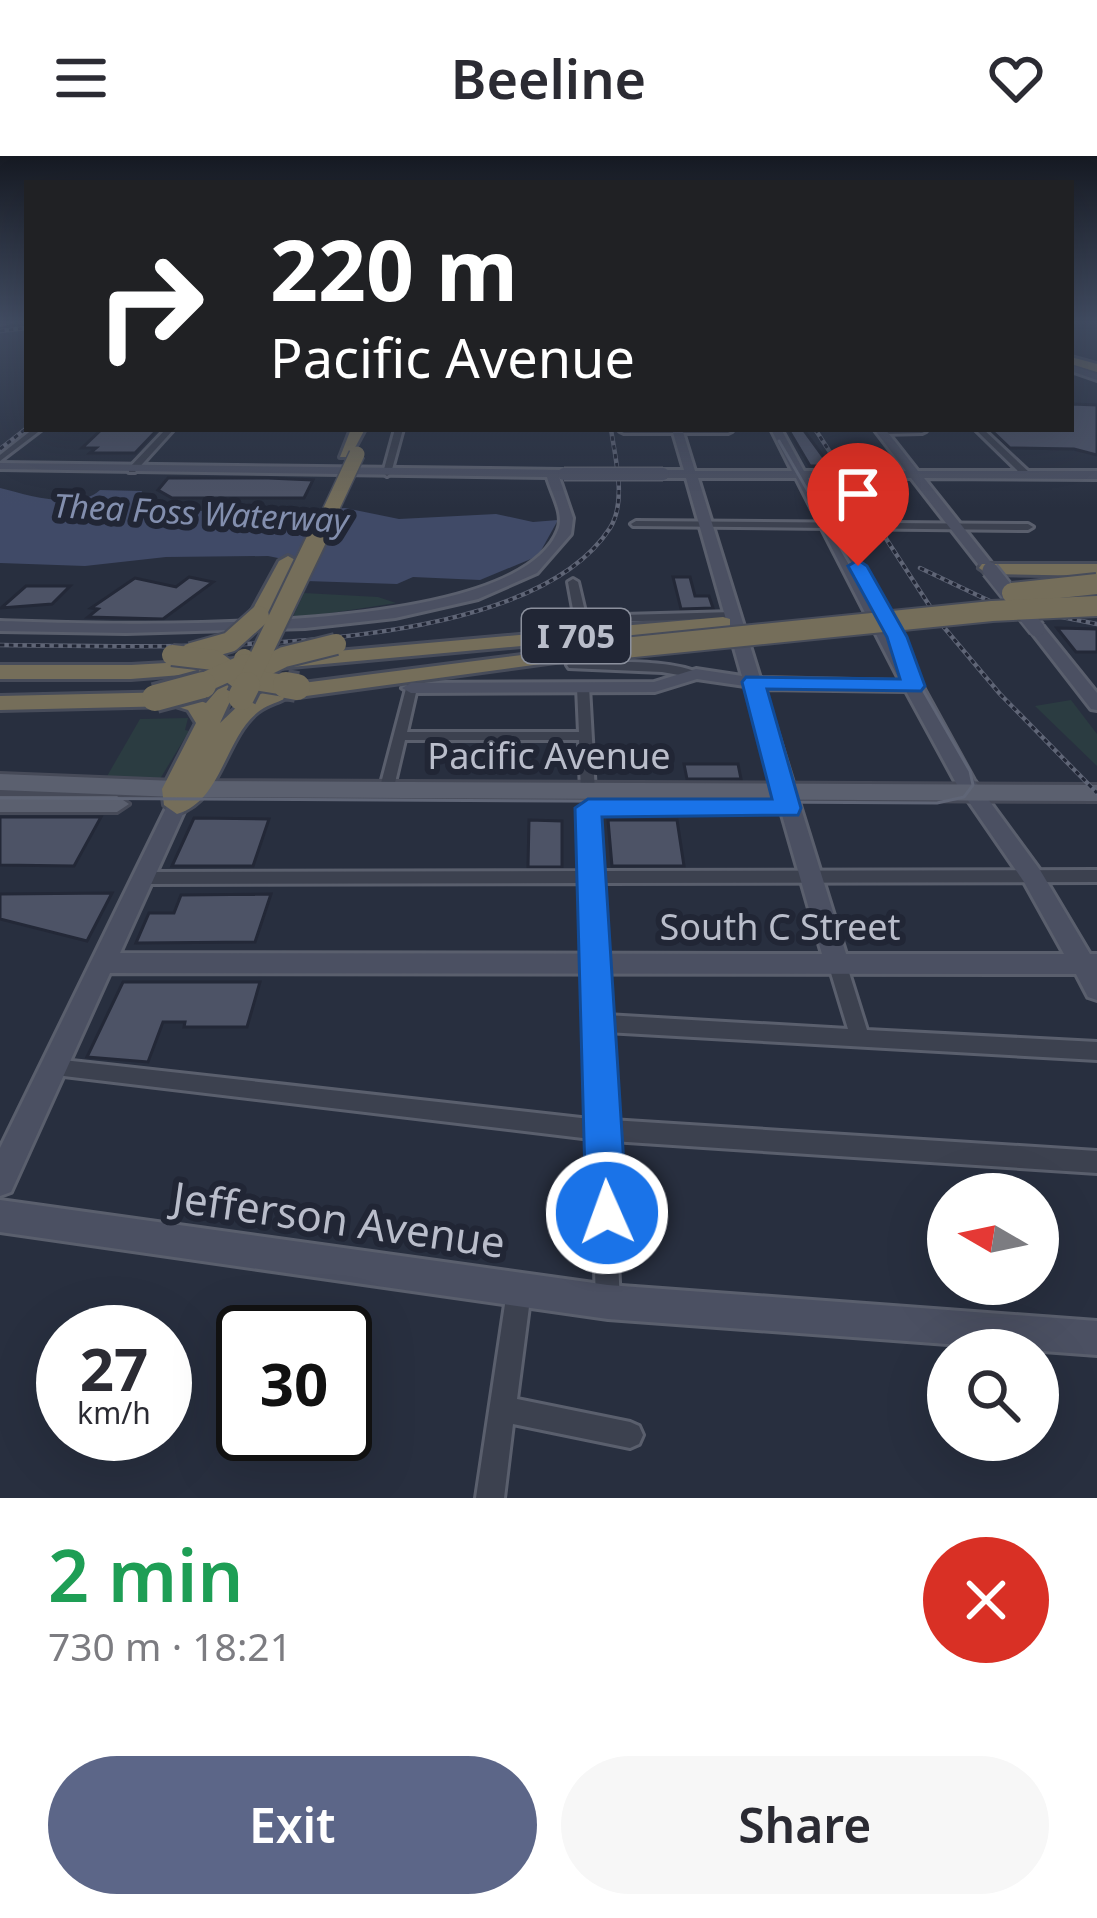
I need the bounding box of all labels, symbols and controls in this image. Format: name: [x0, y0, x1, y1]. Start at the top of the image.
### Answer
text: Beeline: [451, 41, 646, 115]
icon: menu: [48, 45, 114, 111]
icon: heart: [983, 45, 1049, 111]
text: 220 m: [270, 211, 518, 326]
icon: right: [72, 228, 228, 384]
text: Pacific Avenue: [270, 320, 635, 394]
pin: [807, 443, 909, 566]
icon: arrive: [825, 461, 891, 527]
water label: Thea Foss Waterway: [52, 482, 351, 543]
road number: I 705: [522, 609, 630, 663]
street label: Pacific Avenue: [427, 731, 671, 780]
street label: South C Street: [659, 902, 901, 951]
position arrow: [544, 1150, 670, 1276]
street label: Jefferson Avenue: [165, 1166, 509, 1270]
north arrow: [927, 1173, 1059, 1305]
map controls: [927, 1173, 1059, 1461]
speed limit sign: 30: [216, 1305, 372, 1461]
text: 27: [80, 1327, 148, 1409]
button: search: [927, 1329, 1059, 1461]
text: km/h: [77, 1392, 151, 1433]
text: 2 min: [48, 1525, 243, 1623]
button: close: [923, 1537, 1049, 1663]
text: 730 m · 18:21: [48, 1619, 292, 1672]
button: Exit: [48, 1756, 537, 1894]
button: Share: [561, 1756, 1049, 1894]

